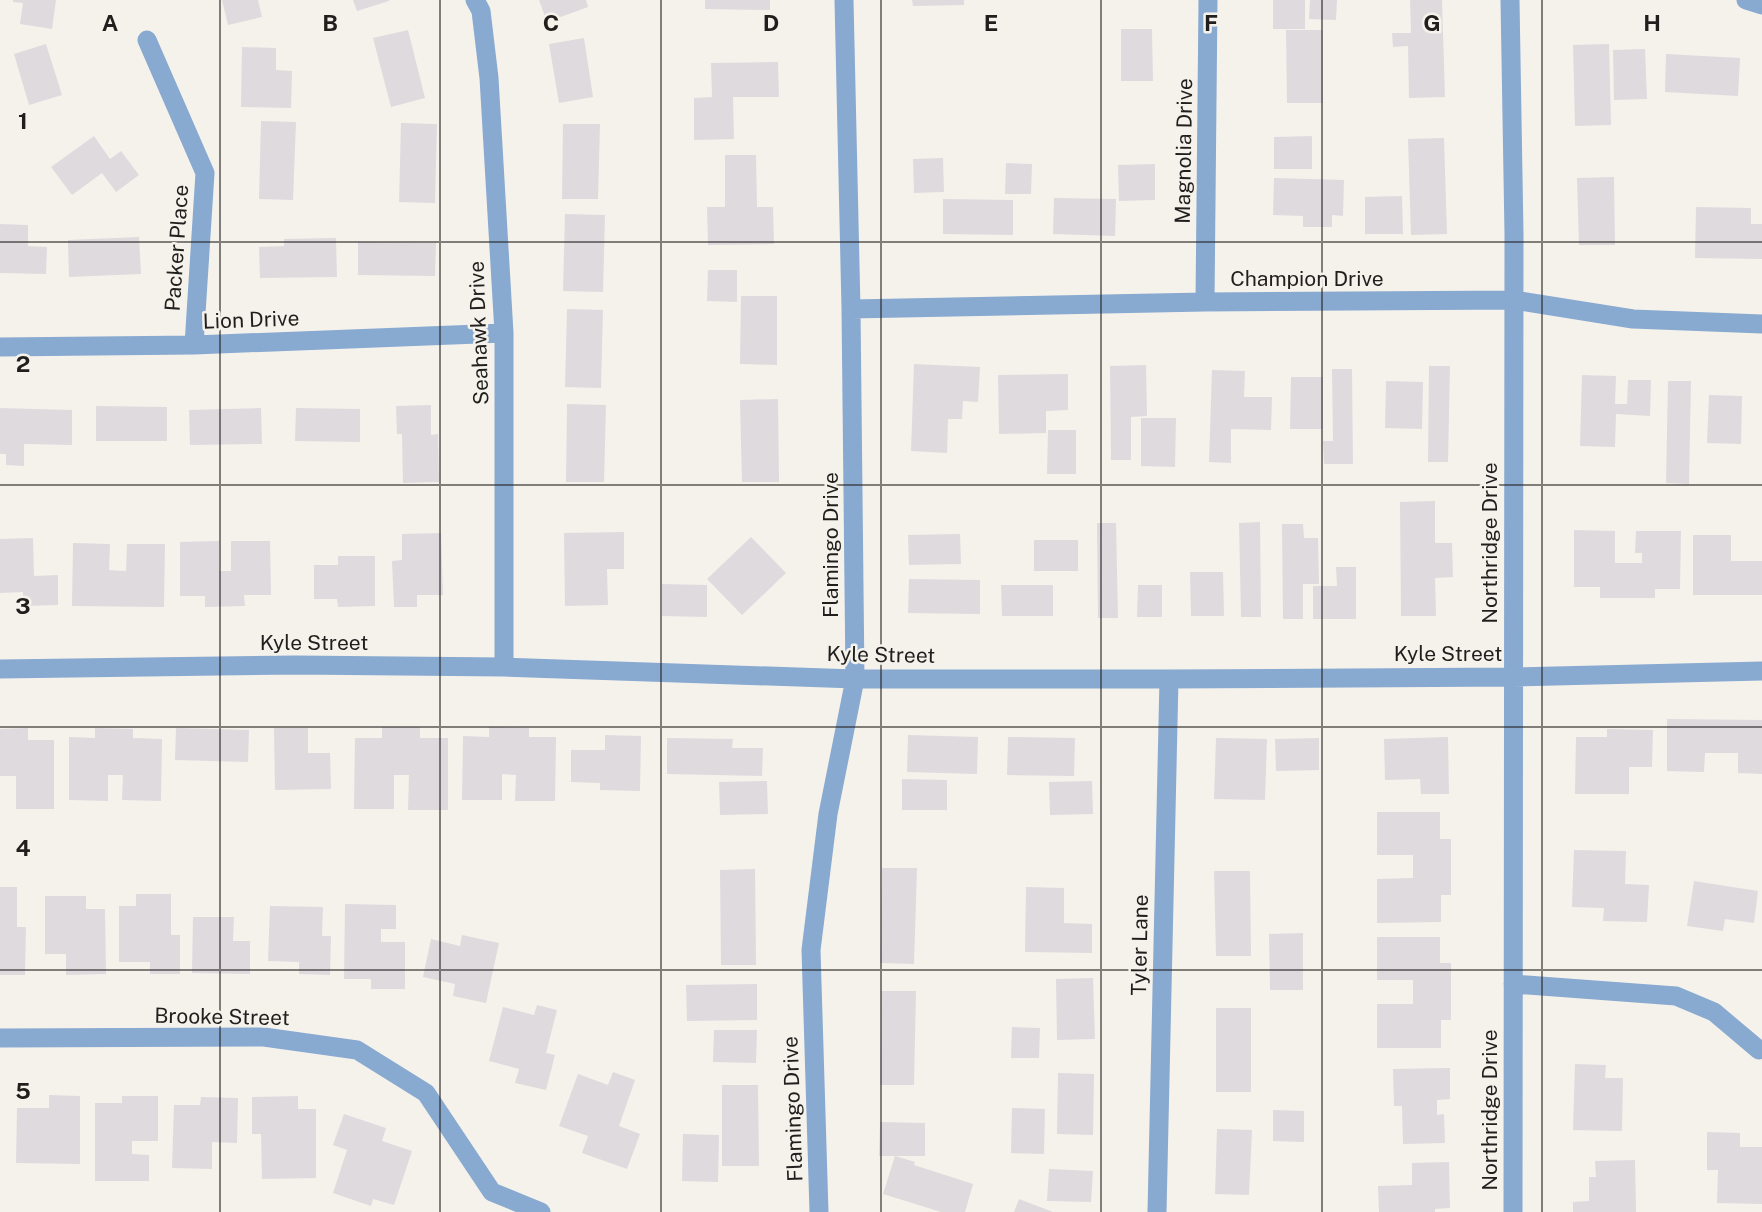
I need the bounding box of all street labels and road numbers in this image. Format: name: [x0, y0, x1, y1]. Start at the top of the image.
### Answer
street label: Magnolia Drive: [1170, 78, 1197, 224]
street label: Packer Place: [160, 184, 193, 312]
street label: Seahawk Drive: [463, 260, 494, 406]
street label: Champion Drive: [1230, 266, 1384, 291]
street label: Lion Drive: [202, 305, 300, 334]
street label: Northridge Drive: [1477, 462, 1502, 624]
street label: Flamingo Drive: [818, 472, 843, 618]
street label: Kyle Street: [260, 630, 368, 655]
street label: Kyle Street: [826, 641, 936, 668]
street label: Kyle Street: [1394, 641, 1502, 666]
street label: Tyler Lane: [1126, 894, 1153, 996]
street label: Brooke Street: [154, 1003, 290, 1030]
street label: Northridge Drive: [1477, 1029, 1502, 1191]
street label: Flamingo Drive: [777, 1036, 808, 1182]

